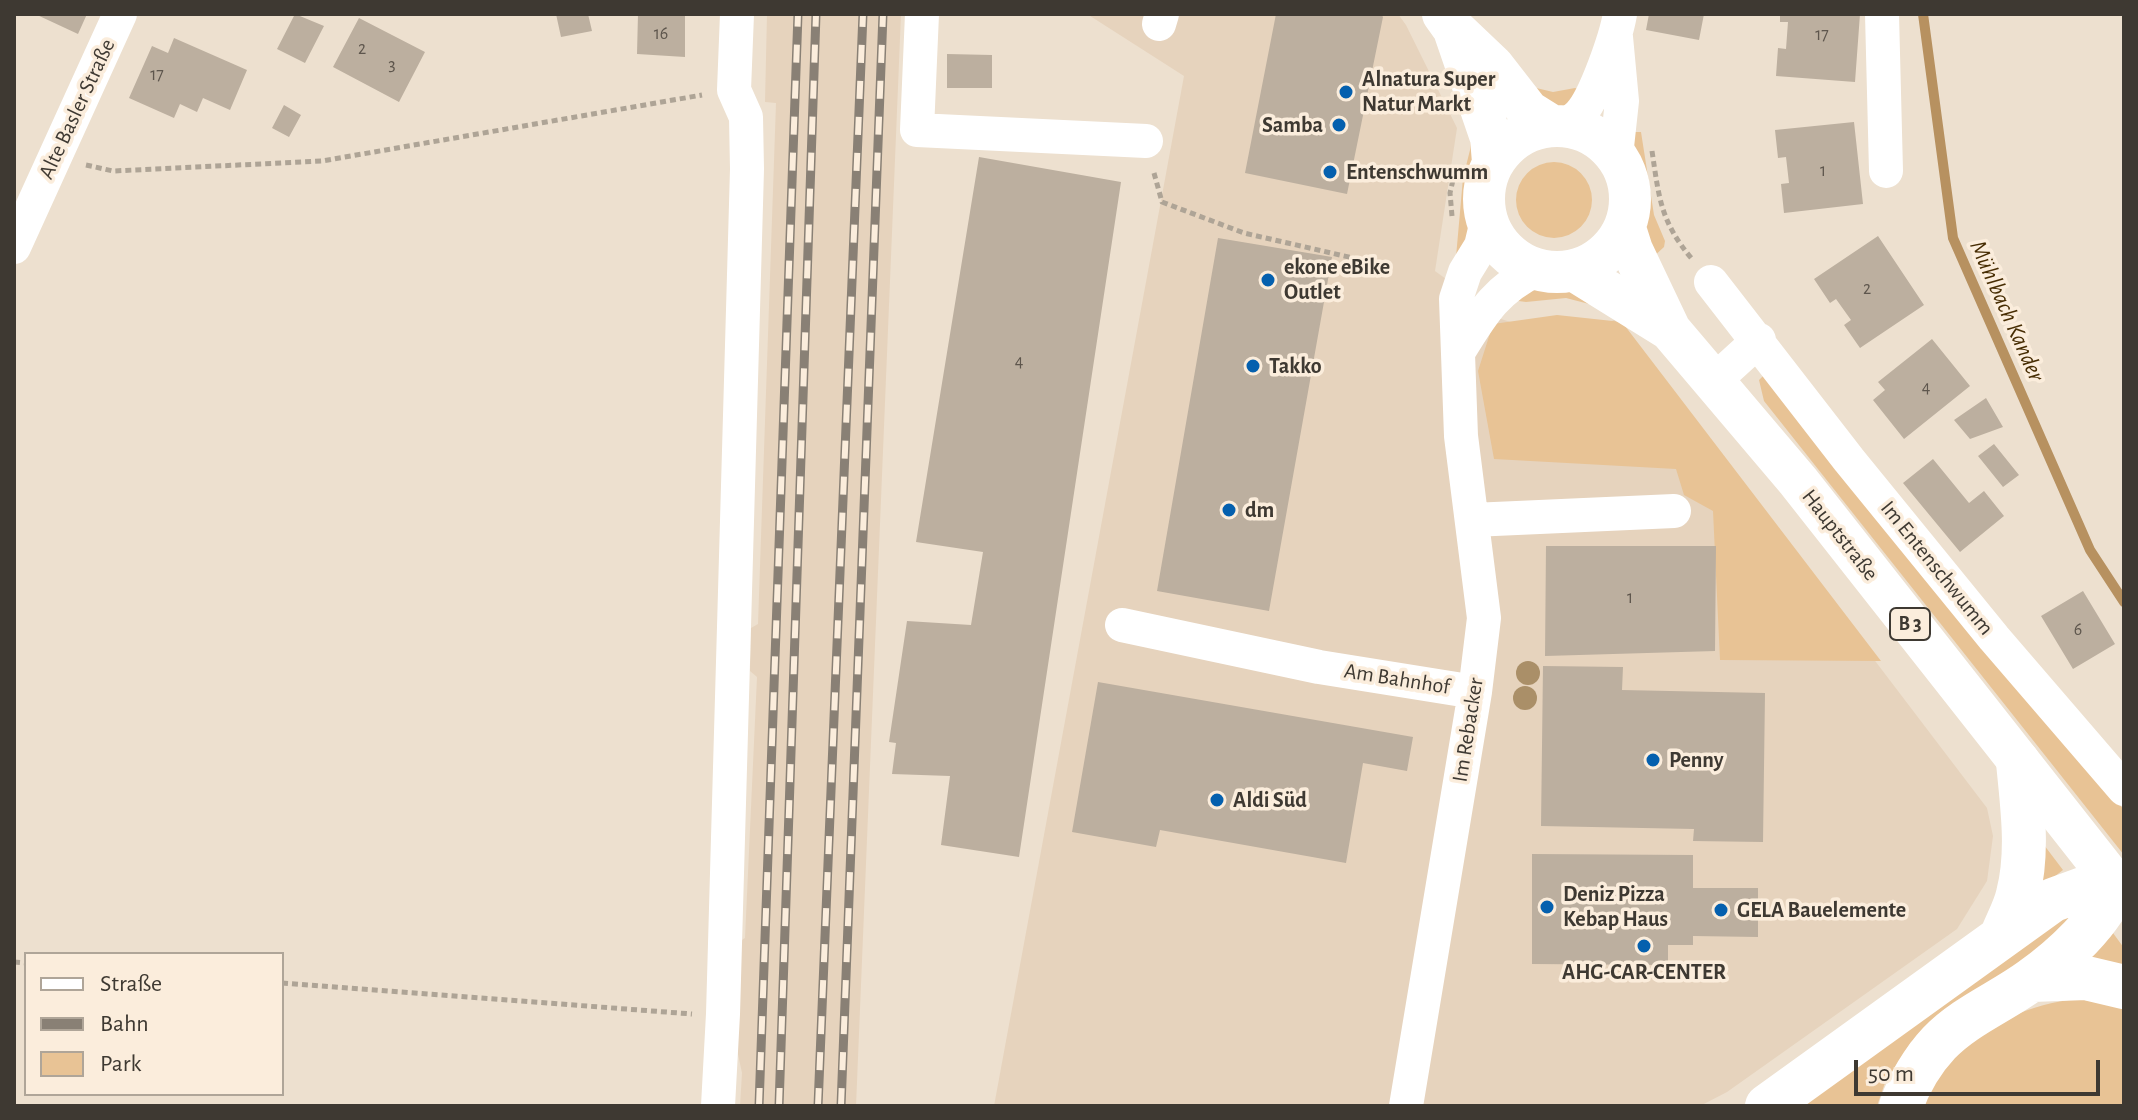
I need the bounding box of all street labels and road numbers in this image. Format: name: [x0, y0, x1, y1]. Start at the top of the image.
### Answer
street label: Alte Basler Straße: [33, 35, 121, 183]
street label: Hauptstraße: [1796, 484, 1884, 586]
street label: Im Entenschwumm: [1875, 495, 1999, 641]
road number: B 3: [1890, 608, 1930, 640]
street label: Am Bahnhof: [1342, 658, 1452, 700]
street label: Im Rebacker: [1447, 676, 1489, 784]

